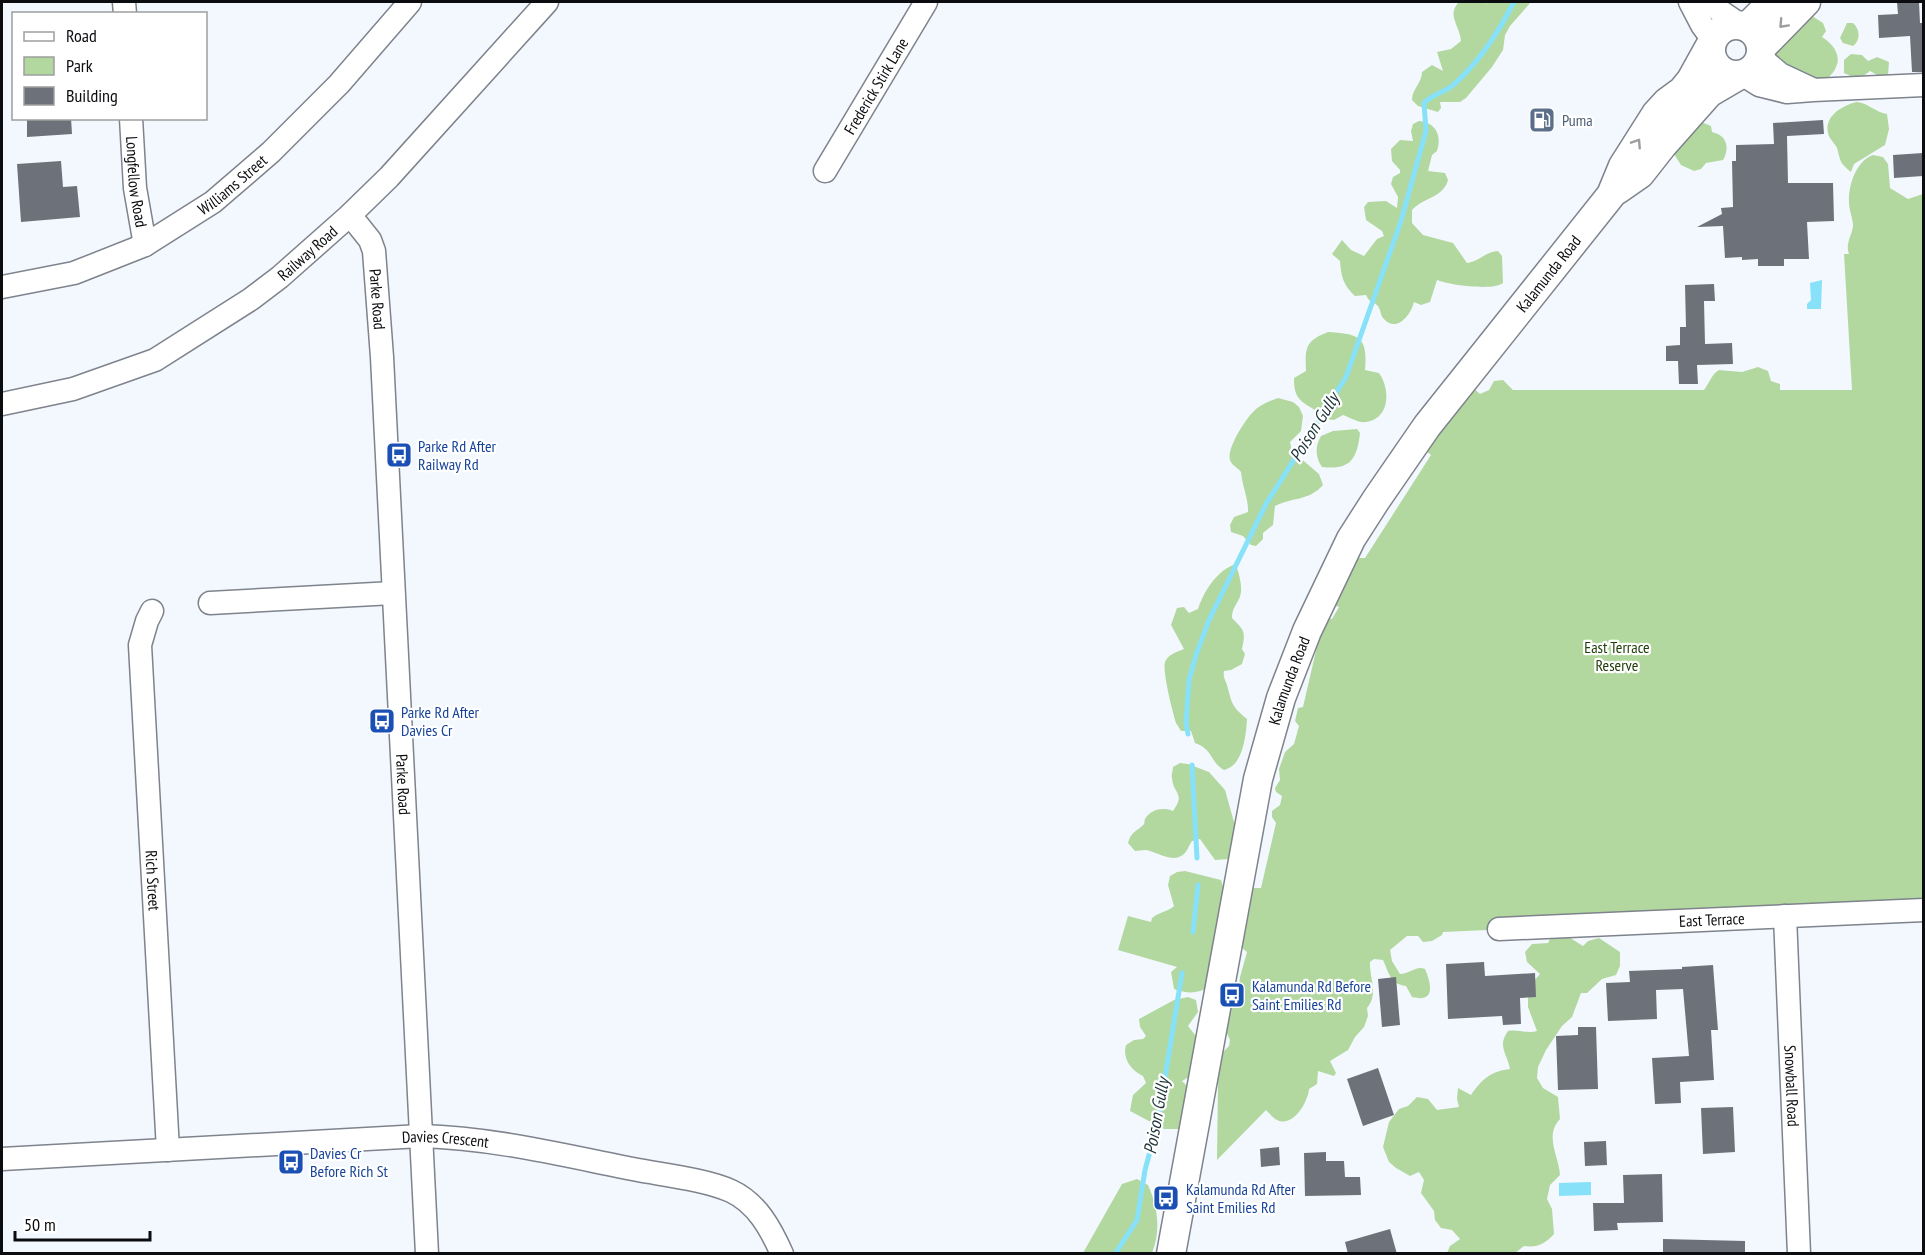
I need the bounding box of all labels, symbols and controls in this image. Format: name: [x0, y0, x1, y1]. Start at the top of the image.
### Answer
legend: [12, 12, 207, 120]
one-way arrow: [1779, 18, 1790, 28]
text: Road: [66, 24, 97, 47]
street label: Frederick Stirk Lane: [839, 34, 912, 138]
text: Park: [66, 54, 93, 77]
text: Building: [66, 84, 118, 107]
fuel station icon: Puma: [1527, 105, 1557, 135]
place label: Puma: [1562, 110, 1593, 130]
street label: Longfellow Road: [122, 136, 152, 229]
one-way arrow: [1630, 139, 1642, 149]
street label: Williams Street: [194, 150, 271, 219]
street label: Railway Road: [273, 221, 341, 285]
street label: Kalamunda Road: [1512, 231, 1585, 316]
street label: Parke Road: [365, 268, 390, 330]
water label: Poison Gully: [1284, 387, 1345, 466]
place label: Parke Rd After Railway Rd: [418, 436, 497, 474]
bus stop icon: Parke Rd After Railway Rd: [384, 440, 414, 470]
street label: Kalamunda Road: [1264, 634, 1314, 727]
park label: East Terrace Reserve: [1584, 637, 1650, 675]
place label: Parke Rd After Davies Cr: [401, 702, 480, 740]
bus stop icon: Parke Rd After Davies Cr: [367, 706, 397, 736]
street label: Parke Road: [392, 753, 415, 815]
street label: Rich Street: [141, 850, 165, 912]
street label: East Terrace: [1679, 908, 1745, 931]
place label: Kalamunda Rd Before Saint Emilies Rd: [1252, 976, 1371, 1014]
bus stop icon: Kalamunda Rd Before Saint Emilies Rd: [1217, 980, 1247, 1010]
street label: Snowball Road: [1780, 1045, 1804, 1127]
water label: Poison Gully: [1138, 1074, 1174, 1156]
street label: Davies Crescent: [401, 1126, 491, 1152]
place label: Davies Cr Before Rich St: [310, 1143, 389, 1181]
bus stop icon: Davies Cr Before Rich St: [276, 1147, 306, 1177]
place label: Kalamunda Rd After Saint Emilies Rd: [1186, 1179, 1296, 1217]
bus stop icon: Kalamunda Rd After Saint Emilies Rd: [1151, 1183, 1181, 1213]
scale bar: [15, 1204, 150, 1242]
text: 50 m: [24, 1213, 56, 1236]

